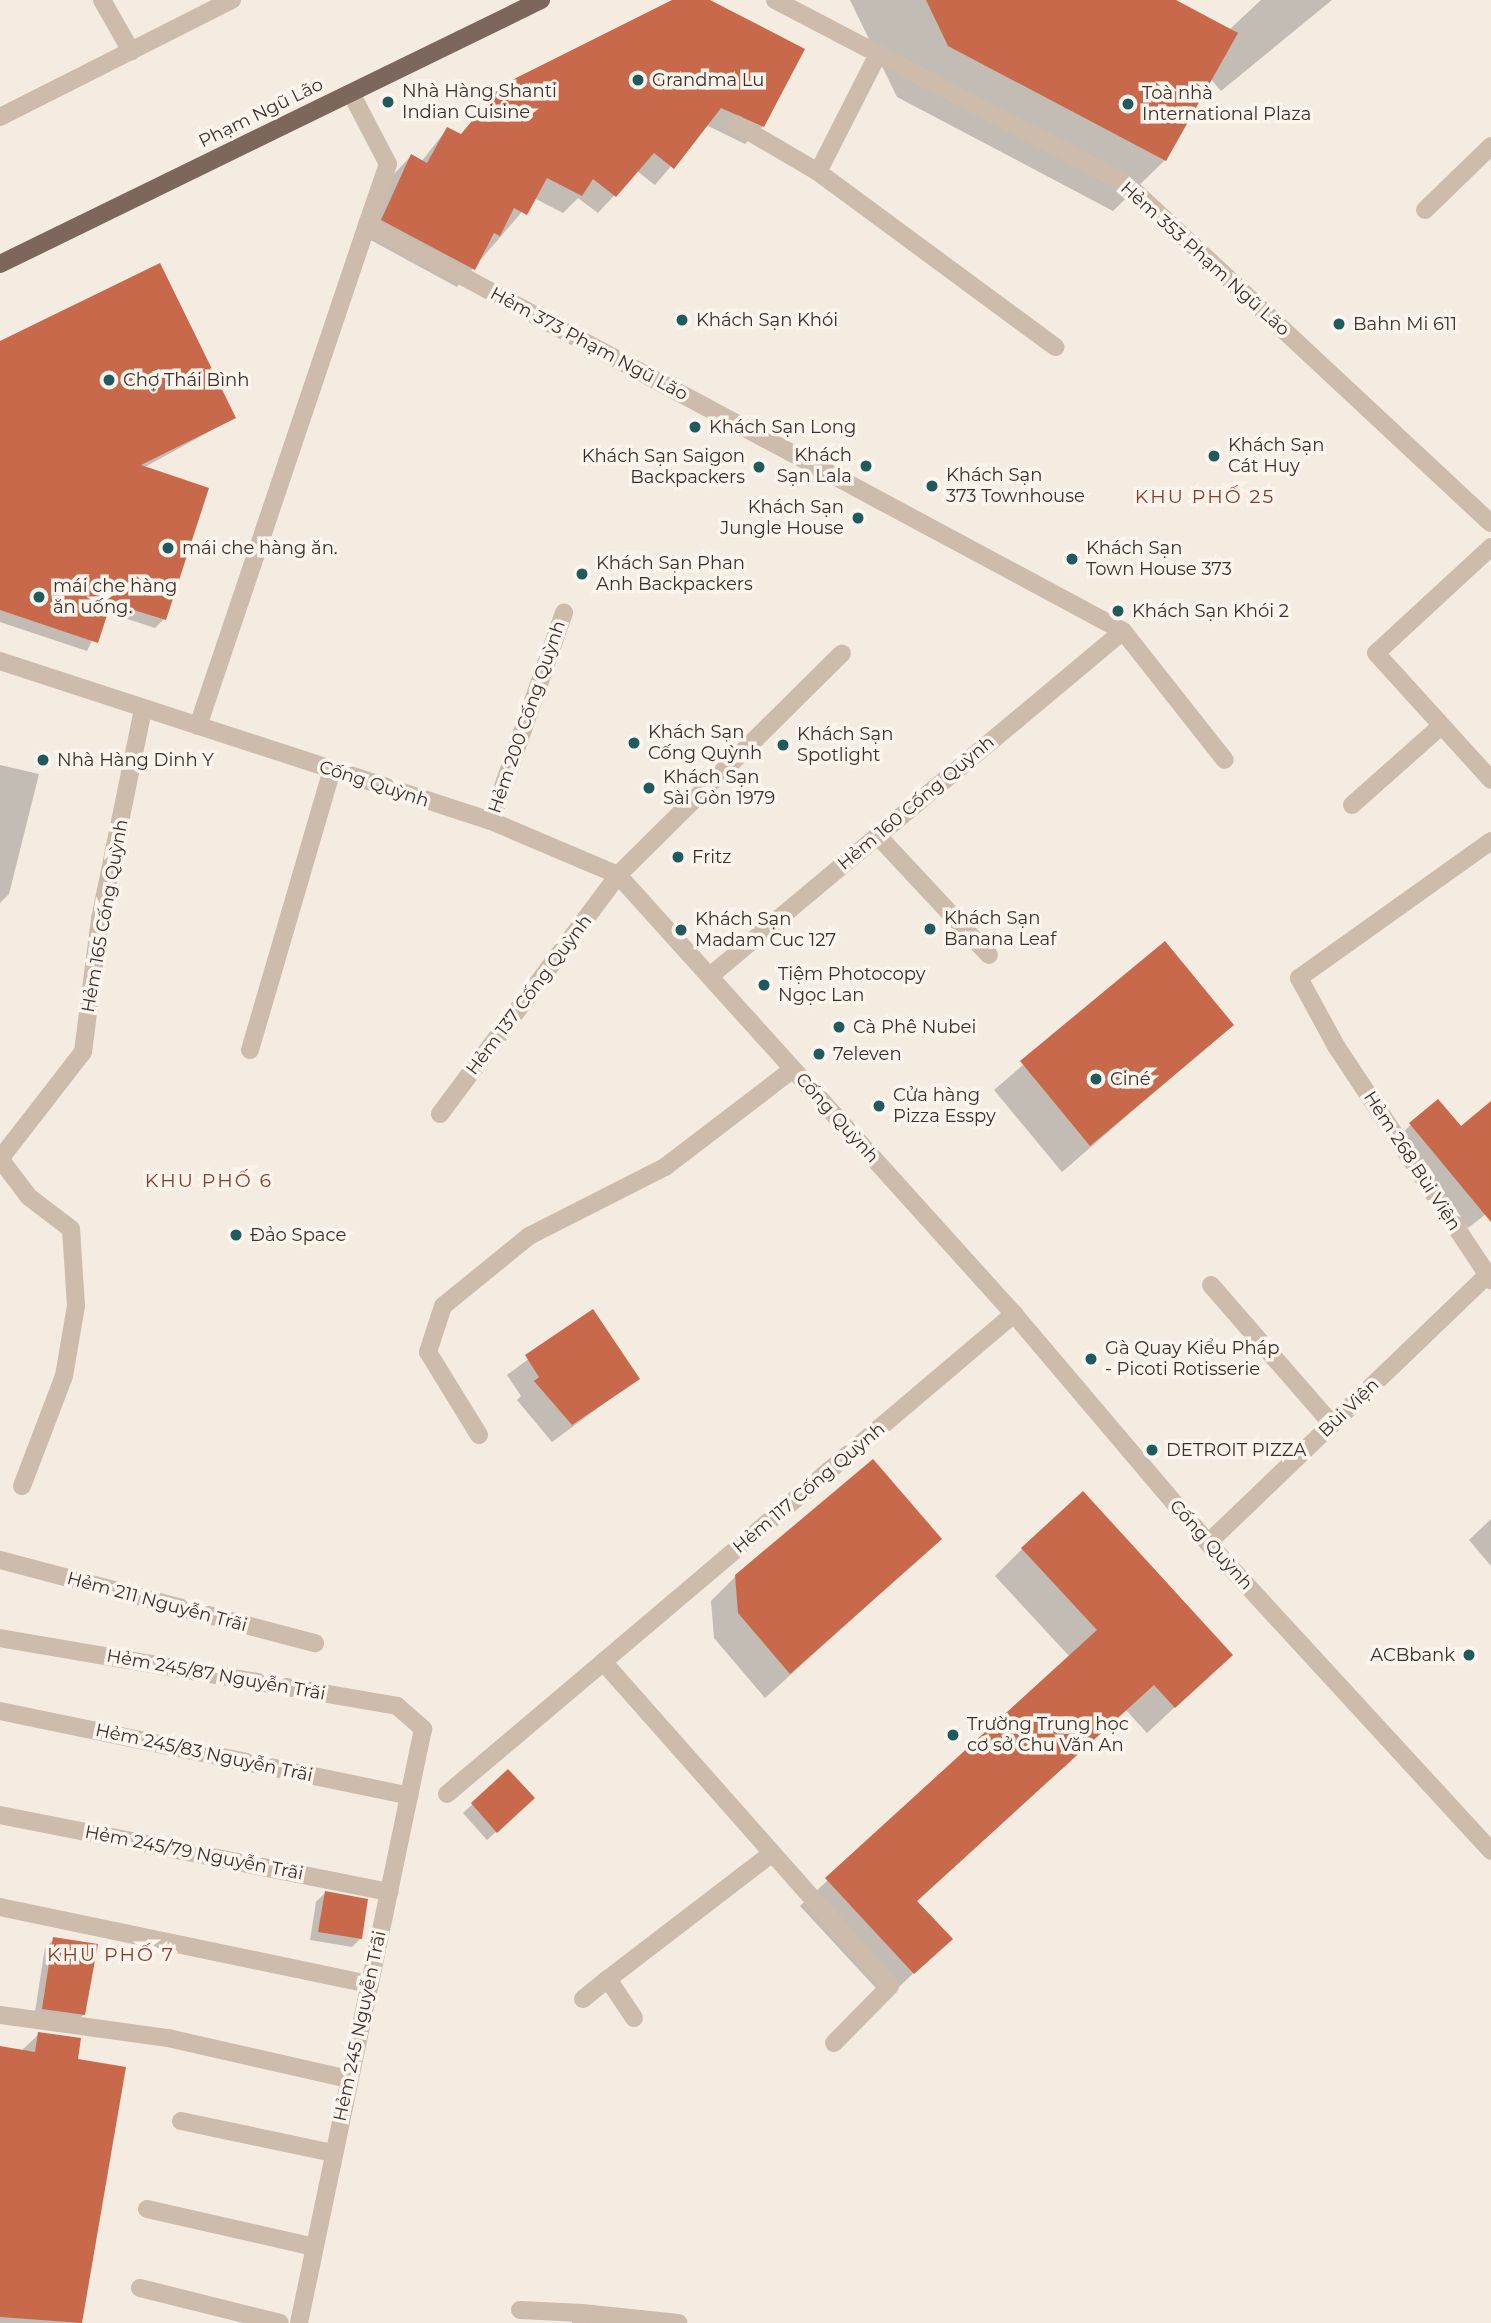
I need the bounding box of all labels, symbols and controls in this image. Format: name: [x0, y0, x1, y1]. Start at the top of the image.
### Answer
place label: Grandma Lu: [652, 69, 764, 91]
marker: Grandma Lu: [630, 72, 646, 88]
street label: Phạm Ngũ Lão: [195, 74, 327, 152]
place label: Nhà Hàng Shanti Indian Cuisine: [402, 81, 557, 124]
place label: Toà nhà International Plaza: [1142, 83, 1311, 126]
marker: Nhà Hàng Shanti Indian Cuisine: [380, 94, 396, 110]
marker: Toà nhà International Plaza: [1120, 96, 1136, 112]
street label: Hẻm 353 Phạm Ngũ Lão: [1116, 177, 1294, 341]
street label: Hẻm 373 Phạm Ngũ Lão: [487, 283, 691, 405]
place label: Khách Sạn Khói: [696, 309, 838, 331]
marker: Khách Sạn Khói: [674, 312, 690, 328]
place label: Bahn Mi 611: [1353, 313, 1457, 335]
marker: Bahn Mi 611: [1331, 316, 1347, 332]
place label: Chợ Thái Bình: [123, 369, 249, 391]
marker: Chợ Thái Bình: [101, 372, 117, 388]
place label: Khách Sạn Long: [709, 416, 856, 438]
marker: Khách Sạn Long: [687, 419, 703, 435]
place label: Khách Sạn Cát Huy: [1228, 435, 1324, 478]
place label: Khách Sạn Lala: [777, 445, 852, 488]
place label: Khách Sạn Saigon Backpackers: [582, 446, 745, 489]
marker: Khách Sạn Cát Huy: [1206, 448, 1222, 464]
marker: Khách Sạn Lala: [858, 458, 874, 474]
marker: Khách Sạn Saigon Backpackers: [751, 459, 767, 475]
place label: Khách Sạn 373 Townhouse: [946, 465, 1085, 508]
marker: Khách Sạn 373 Townhouse: [924, 478, 940, 494]
district label: KHU PHỐ 25: [1136, 486, 1274, 508]
place label: Khách Sạn Jungle House: [720, 497, 844, 540]
marker: Khách Sạn Jungle House: [850, 510, 866, 526]
place label: mái che hàng ăn.: [182, 537, 338, 559]
place label: Khách Sạn Town House 373: [1086, 538, 1232, 580]
marker: mái che hàng ăn.: [160, 540, 176, 556]
marker: Khách Sạn Town House 373: [1064, 551, 1080, 567]
place label: Khách Sạn Phan Anh Backpackers: [596, 553, 753, 596]
marker: Khách Sạn Phan Anh Backpackers: [574, 566, 590, 582]
place label: mái che hàng ăn uống.: [53, 576, 177, 618]
marker: mái che hàng ăn uống.: [31, 589, 47, 605]
place label: Khách Sạn Khói 2: [1132, 600, 1289, 622]
marker: Khách Sạn Khói 2: [1110, 603, 1126, 619]
street label: Hẻm 200 Cống Quỳnh: [484, 618, 570, 816]
place label: Khách Sạn Cống Quỳnh: [648, 722, 762, 764]
place label: Khách Sạn Spotlight: [797, 724, 893, 766]
street label: Hẻm 160 Cống Quỳnh: [833, 731, 999, 875]
marker: Khách Sạn Cống Quỳnh: [626, 735, 642, 751]
marker: Khách Sạn Spotlight: [775, 737, 791, 753]
place label: Nhà Hàng Dinh Y: [57, 749, 214, 771]
marker: Nhà Hàng Dinh Y: [35, 752, 51, 768]
street label: Cống Quỳnh: [316, 756, 432, 812]
place label: Khách Sạn Sài Gòn 1979: [663, 767, 775, 810]
marker: Khách Sạn Sài Gòn 1979: [641, 780, 657, 796]
street label: Hẻm 165 Cống Quỳnh: [77, 818, 133, 1014]
place label: Fritz: [692, 846, 731, 868]
marker: Fritz: [670, 849, 686, 865]
place label: Khách Sạn Banana Leaf: [944, 908, 1056, 950]
place label: Khách Sạn Madam Cuc 127: [695, 909, 836, 951]
street label: Hẻm 137 Cống Quỳnh: [462, 911, 596, 1079]
marker: Khách Sạn Banana Leaf: [922, 921, 938, 937]
marker: Khách Sạn Madam Cuc 127: [673, 922, 689, 938]
place label: Tiệm Photocopy Ngọc Lan: [778, 964, 925, 1006]
marker: Tiệm Photocopy Ngọc Lan: [756, 977, 772, 993]
place label: Cà Phê Nubei: [853, 1016, 976, 1038]
marker: Cà Phê Nubei: [831, 1019, 847, 1035]
place label: 7eleven: [833, 1043, 902, 1065]
marker: 7eleven: [811, 1046, 827, 1062]
street label: Cống Quỳnh: [791, 1068, 883, 1168]
place label: Ciné: [1110, 1068, 1151, 1090]
marker: Ciné: [1088, 1071, 1104, 1087]
place label: Cửa hàng Pizza Esspy: [893, 1085, 996, 1128]
street label: Hẻm 268 Bùi Viện: [1359, 1087, 1465, 1235]
marker: Cửa hàng Pizza Esspy: [871, 1098, 887, 1114]
district label: KHU PHỐ 6: [146, 1170, 272, 1192]
place label: Đảo Space: [250, 1224, 346, 1246]
marker: Đảo Space: [228, 1227, 244, 1243]
place label: Gà Quay Kiểu Pháp - Picoti Rotisserie: [1105, 1338, 1279, 1380]
marker: Gà Quay Kiểu Pháp - Picoti Rotisserie: [1083, 1351, 1099, 1367]
street label: Bùi Viện: [1314, 1374, 1384, 1442]
street label: Hẻm 117 Cống Quỳnh: [729, 1418, 889, 1558]
place label: DETROIT PIZZA: [1166, 1439, 1306, 1461]
marker: DETROIT PIZZA: [1144, 1442, 1160, 1458]
street label: Cống Quỳnh: [1165, 1495, 1257, 1595]
street label: Hẻm 211 Nguyễn Trãi: [65, 1568, 249, 1636]
place label: ACBbank: [1370, 1644, 1455, 1666]
street label: Hẻm 245/87 Nguyễn Trãi: [105, 1645, 327, 1705]
marker: ACBbank: [1461, 1647, 1477, 1663]
place label: Trường Trung học cơ sở Chu Văn An: [967, 1714, 1129, 1756]
street label: Hẻm 245/83 Nguyễn Trãi: [93, 1719, 315, 1787]
marker: Trường Trung học cơ sở Chu Văn An: [945, 1727, 961, 1743]
street label: Hẻm 245/79 Nguyễn Trãi: [83, 1821, 305, 1885]
street label: Hẻm 245 Nguyễn Trãi: [329, 1929, 391, 2123]
district label: KHU PHỐ 7: [48, 1944, 174, 1966]

